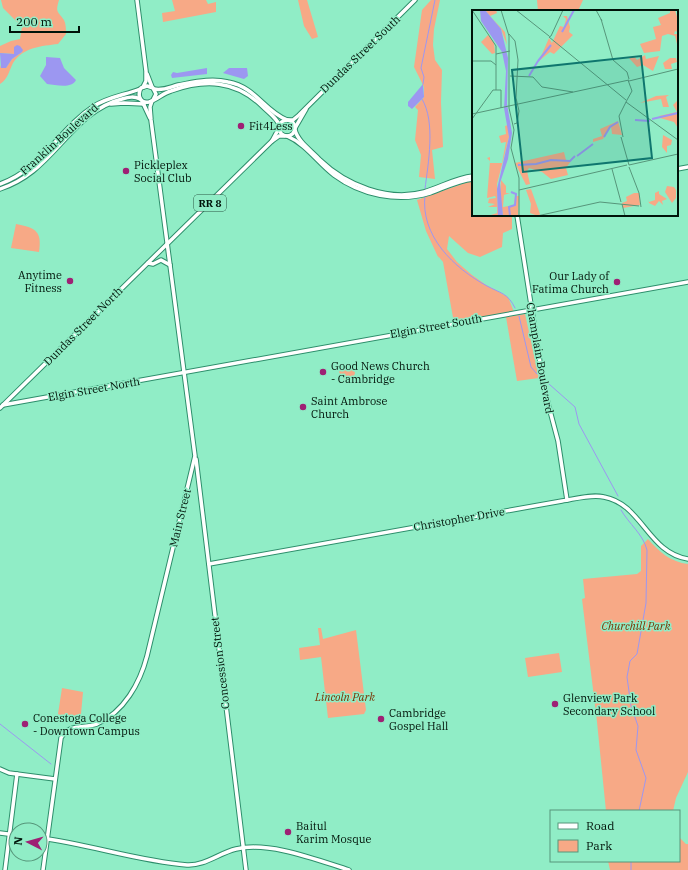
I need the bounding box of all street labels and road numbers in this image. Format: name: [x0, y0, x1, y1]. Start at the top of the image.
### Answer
street label: Dundas Street South: [317, 12, 403, 96]
street label: Franklin Boulevard: [17, 100, 101, 178]
road number: RR 8: [194, 195, 226, 211]
street label: Dundas Street North: [41, 283, 126, 368]
street label: Champlain Boulevard: [523, 301, 557, 415]
street label: Elgin Street South: [389, 311, 483, 341]
street label: Elgin Street North: [47, 374, 141, 404]
street label: Main Street: [166, 487, 194, 549]
street label: Christopher Drive: [412, 504, 506, 534]
street label: Concession Street: [207, 616, 233, 710]

